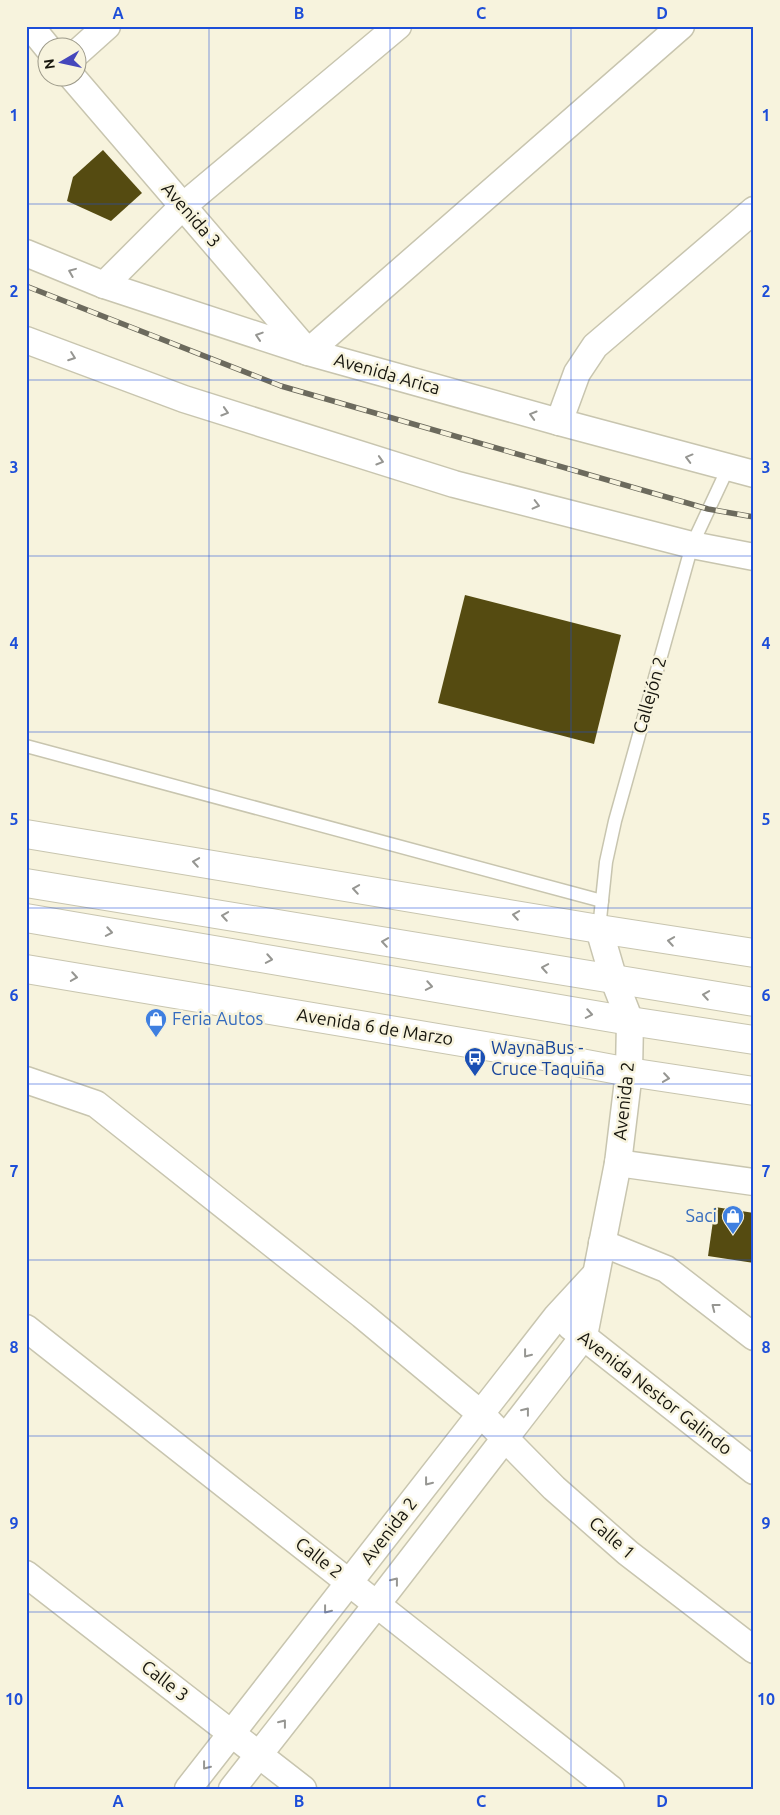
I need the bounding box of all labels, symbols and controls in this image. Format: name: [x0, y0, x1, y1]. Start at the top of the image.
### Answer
text: A: [112, 4, 124, 22]
text: B: [294, 4, 304, 22]
text: C: [476, 4, 486, 22]
text: D: [656, 4, 668, 22]
north arrow: [38, 38, 88, 88]
text: N: [40, 58, 58, 70]
text: 1: [9, 106, 19, 124]
text: 1: [761, 106, 771, 124]
street label: Avenida 3: [158, 178, 225, 251]
one-way arrow: [68, 268, 77, 278]
text: 2: [9, 282, 19, 300]
text: 2: [761, 282, 771, 300]
one-way arrow: [255, 332, 264, 342]
street label: Avenida Arica: [332, 348, 443, 398]
one-way arrow: [67, 351, 76, 362]
one-way arrow: [220, 407, 229, 417]
one-way arrow: [528, 410, 537, 421]
one-way arrow: [686, 453, 694, 463]
one-way arrow: [375, 455, 384, 465]
text: 3: [9, 458, 19, 476]
text: 3: [761, 458, 771, 476]
one-way arrow: [532, 500, 540, 510]
text: 4: [9, 634, 19, 652]
text: 4: [761, 634, 771, 652]
street label: Callejón 2: [629, 654, 670, 736]
text: 5: [9, 810, 19, 828]
text: 5: [761, 810, 771, 828]
one-way arrow: [191, 857, 200, 867]
one-way arrow: [352, 884, 360, 894]
one-way arrow: [220, 911, 229, 921]
one-way arrow: [512, 911, 521, 921]
one-way arrow: [104, 926, 113, 936]
one-way arrow: [667, 936, 675, 946]
one-way arrow: [381, 937, 389, 947]
one-way arrow: [265, 954, 273, 964]
one-way arrow: [541, 963, 550, 973]
one-way arrow: [70, 972, 79, 982]
one-way arrow: [425, 981, 434, 991]
text: 6: [9, 986, 19, 1004]
text: 6: [761, 986, 771, 1004]
one-way arrow: [701, 990, 710, 1000]
street label: Avenida 6 de Marzo: [296, 1004, 455, 1048]
shop icon: Feria Autos: [144, 1007, 168, 1038]
place label: Feria Autos: [172, 1008, 264, 1028]
one-way arrow: [585, 1008, 594, 1018]
place label: WaynaBus - Cruce Taquiña: [491, 1037, 605, 1078]
bus stop icon: WaynaBus - Cruce Taquiña: [463, 1046, 487, 1077]
street label: Avenida 2: [609, 1061, 637, 1141]
one-way arrow: [662, 1072, 670, 1083]
text: 7: [9, 1162, 19, 1180]
text: 7: [761, 1162, 771, 1180]
shop icon: Saci: [721, 1204, 745, 1235]
place label: Saci: [686, 1205, 717, 1225]
one-way arrow: [711, 1304, 721, 1313]
street label: Avenida Nestor Galindo: [575, 1326, 736, 1458]
text: 8: [9, 1338, 19, 1356]
text: 8: [761, 1338, 771, 1356]
one-way arrow: [525, 1348, 533, 1357]
one-way arrow: [520, 1407, 529, 1417]
one-way arrow: [424, 1477, 433, 1486]
street label: Avenida 2: [356, 1493, 420, 1568]
street label: Calle 1: [586, 1512, 640, 1562]
text: 9: [9, 1514, 19, 1532]
text: 9: [761, 1514, 771, 1532]
street label: Calle 2: [292, 1533, 347, 1582]
one-way arrow: [389, 1578, 398, 1587]
one-way arrow: [324, 1605, 333, 1614]
street label: Calle 3: [138, 1656, 193, 1705]
text: 10: [5, 1690, 23, 1708]
text: 10: [757, 1690, 775, 1708]
one-way arrow: [278, 1720, 286, 1729]
one-way arrow: [203, 1760, 211, 1769]
text: A: [112, 1792, 124, 1810]
text: B: [294, 1792, 304, 1810]
text: C: [476, 1792, 486, 1810]
text: D: [656, 1792, 668, 1810]

